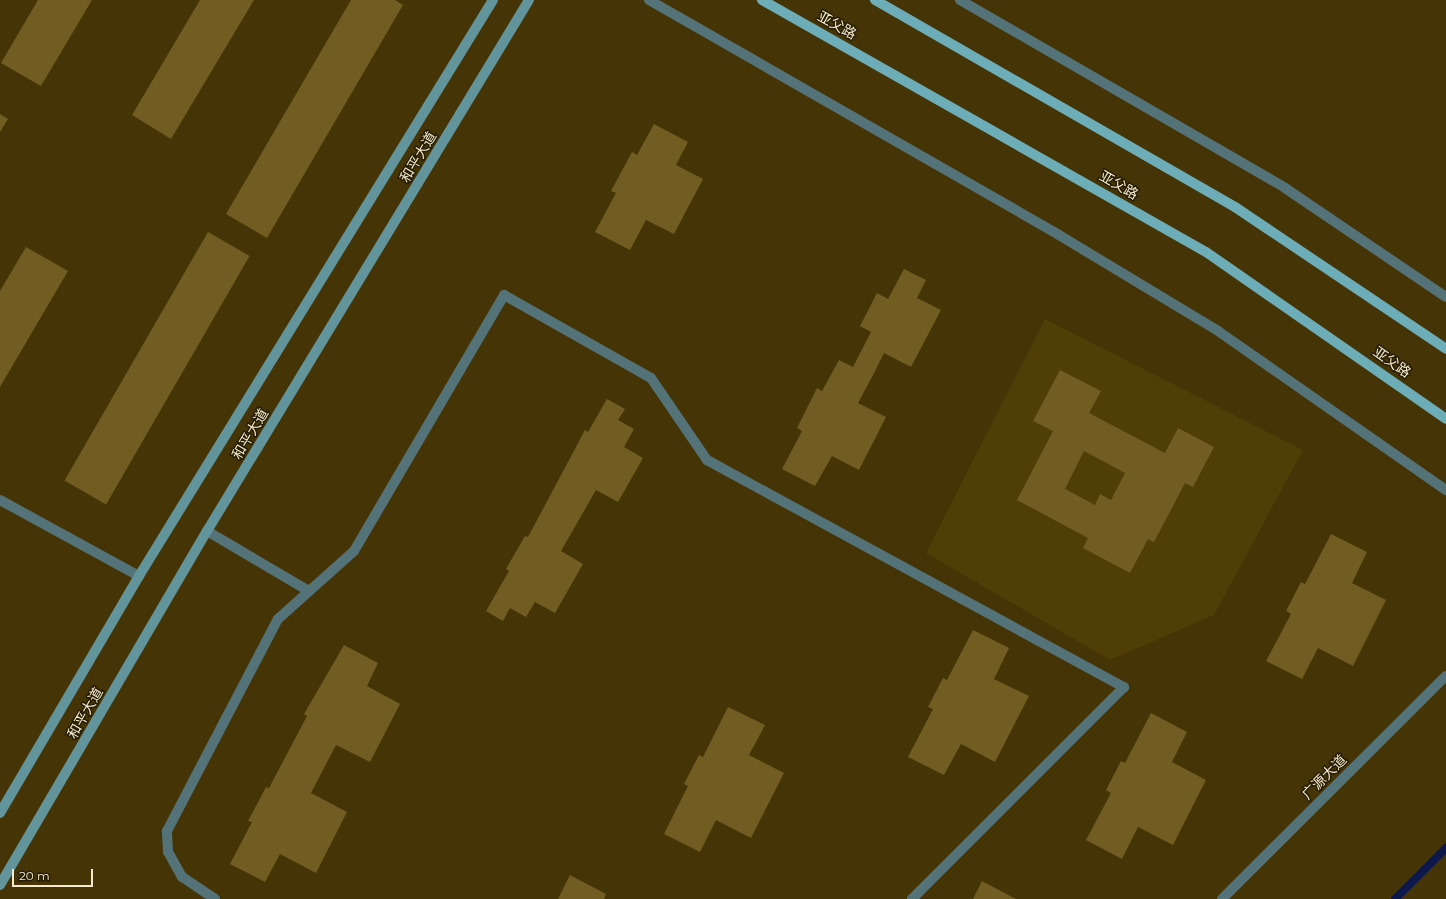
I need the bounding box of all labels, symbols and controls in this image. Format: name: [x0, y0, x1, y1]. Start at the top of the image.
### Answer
street label: 亚父路: [815, 7, 859, 43]
street label: 和平大道: [396, 129, 440, 185]
street label: 亚父路: [1097, 167, 1141, 203]
street label: 亚父路: [1370, 343, 1414, 381]
street label: 和平大道: [228, 406, 272, 462]
street label: 和平大道: [64, 685, 106, 741]
street label: 广源大道: [1298, 751, 1350, 803]
scale bar: [14, 861, 95, 887]
text: 20 m: [19, 868, 50, 883]

